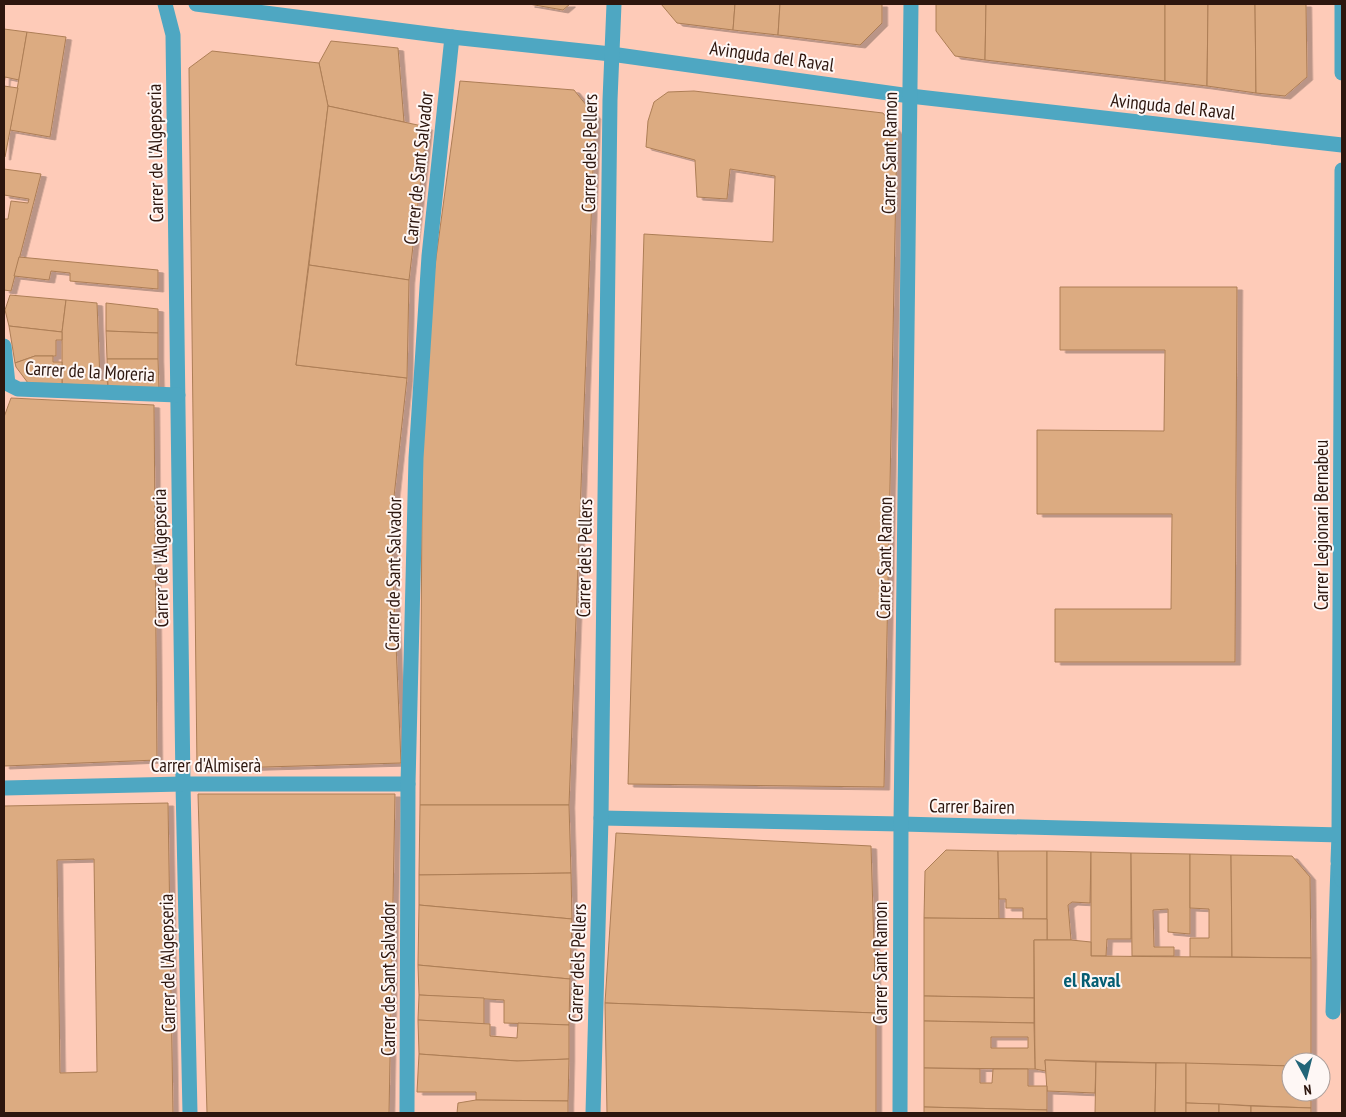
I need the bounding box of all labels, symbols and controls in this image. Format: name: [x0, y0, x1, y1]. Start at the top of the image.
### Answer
street label: Avinguda del Raval: [708, 35, 836, 77]
street label: Carrer de l'Algepseria: [142, 84, 168, 222]
street label: Avinguda del Raval: [1109, 88, 1237, 125]
street label: Carrer de Sant Salvador: [398, 90, 438, 246]
street label: Carrer Sant Ramon: [876, 92, 902, 214]
street label: Carrer dels Pellers: [576, 93, 602, 213]
street label: Carrer de la Moreria: [24, 356, 156, 386]
street label: Carrer Legionari Bernabeu: [1309, 440, 1333, 610]
street label: Carrer de l'Algepseria: [147, 489, 173, 627]
street label: Carrer de Sant Salvador: [380, 496, 406, 651]
street label: Carrer Sant Ramon: [871, 497, 897, 619]
street label: Carrer dels Pellers: [571, 498, 597, 618]
street label: Carrer d'Almiserà: [151, 753, 261, 777]
street label: Carrer Bairen: [929, 793, 1015, 819]
street label: Carrer de l'Algepseria: [154, 894, 180, 1032]
street label: Carrer de Sant Salvador: [376, 901, 400, 1056]
street label: Carrer Sant Ramon: [868, 902, 892, 1024]
street label: Carrer dels Pellers: [563, 903, 591, 1023]
district label: el Raval: [1064, 967, 1121, 993]
north arrow: [1281, 1052, 1331, 1102]
text: N: [1303, 1081, 1312, 1099]

